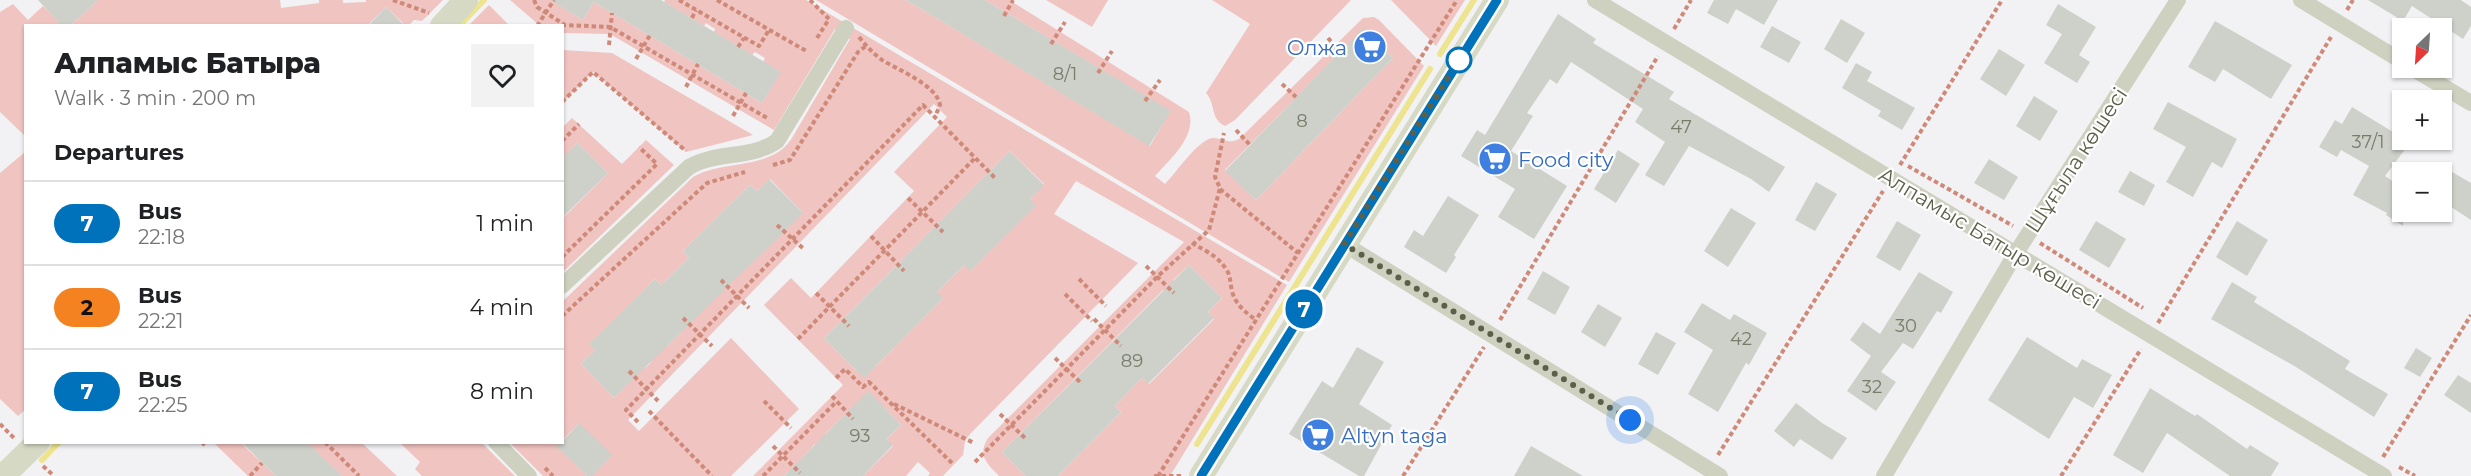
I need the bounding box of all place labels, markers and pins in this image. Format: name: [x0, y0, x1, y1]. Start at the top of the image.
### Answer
supermarket icon: Олжа: [1352, 29, 1388, 65]
place label: Олжа: [1287, 35, 1347, 60]
unlabelled marker: [1446, 47, 1472, 73]
supermarket icon: Food city: [1477, 141, 1513, 177]
place label: Food city: [1518, 147, 1614, 172]
supermarket icon: Altyn taga: [1300, 417, 1336, 453]
place label: Altyn taga: [1341, 423, 1448, 448]

